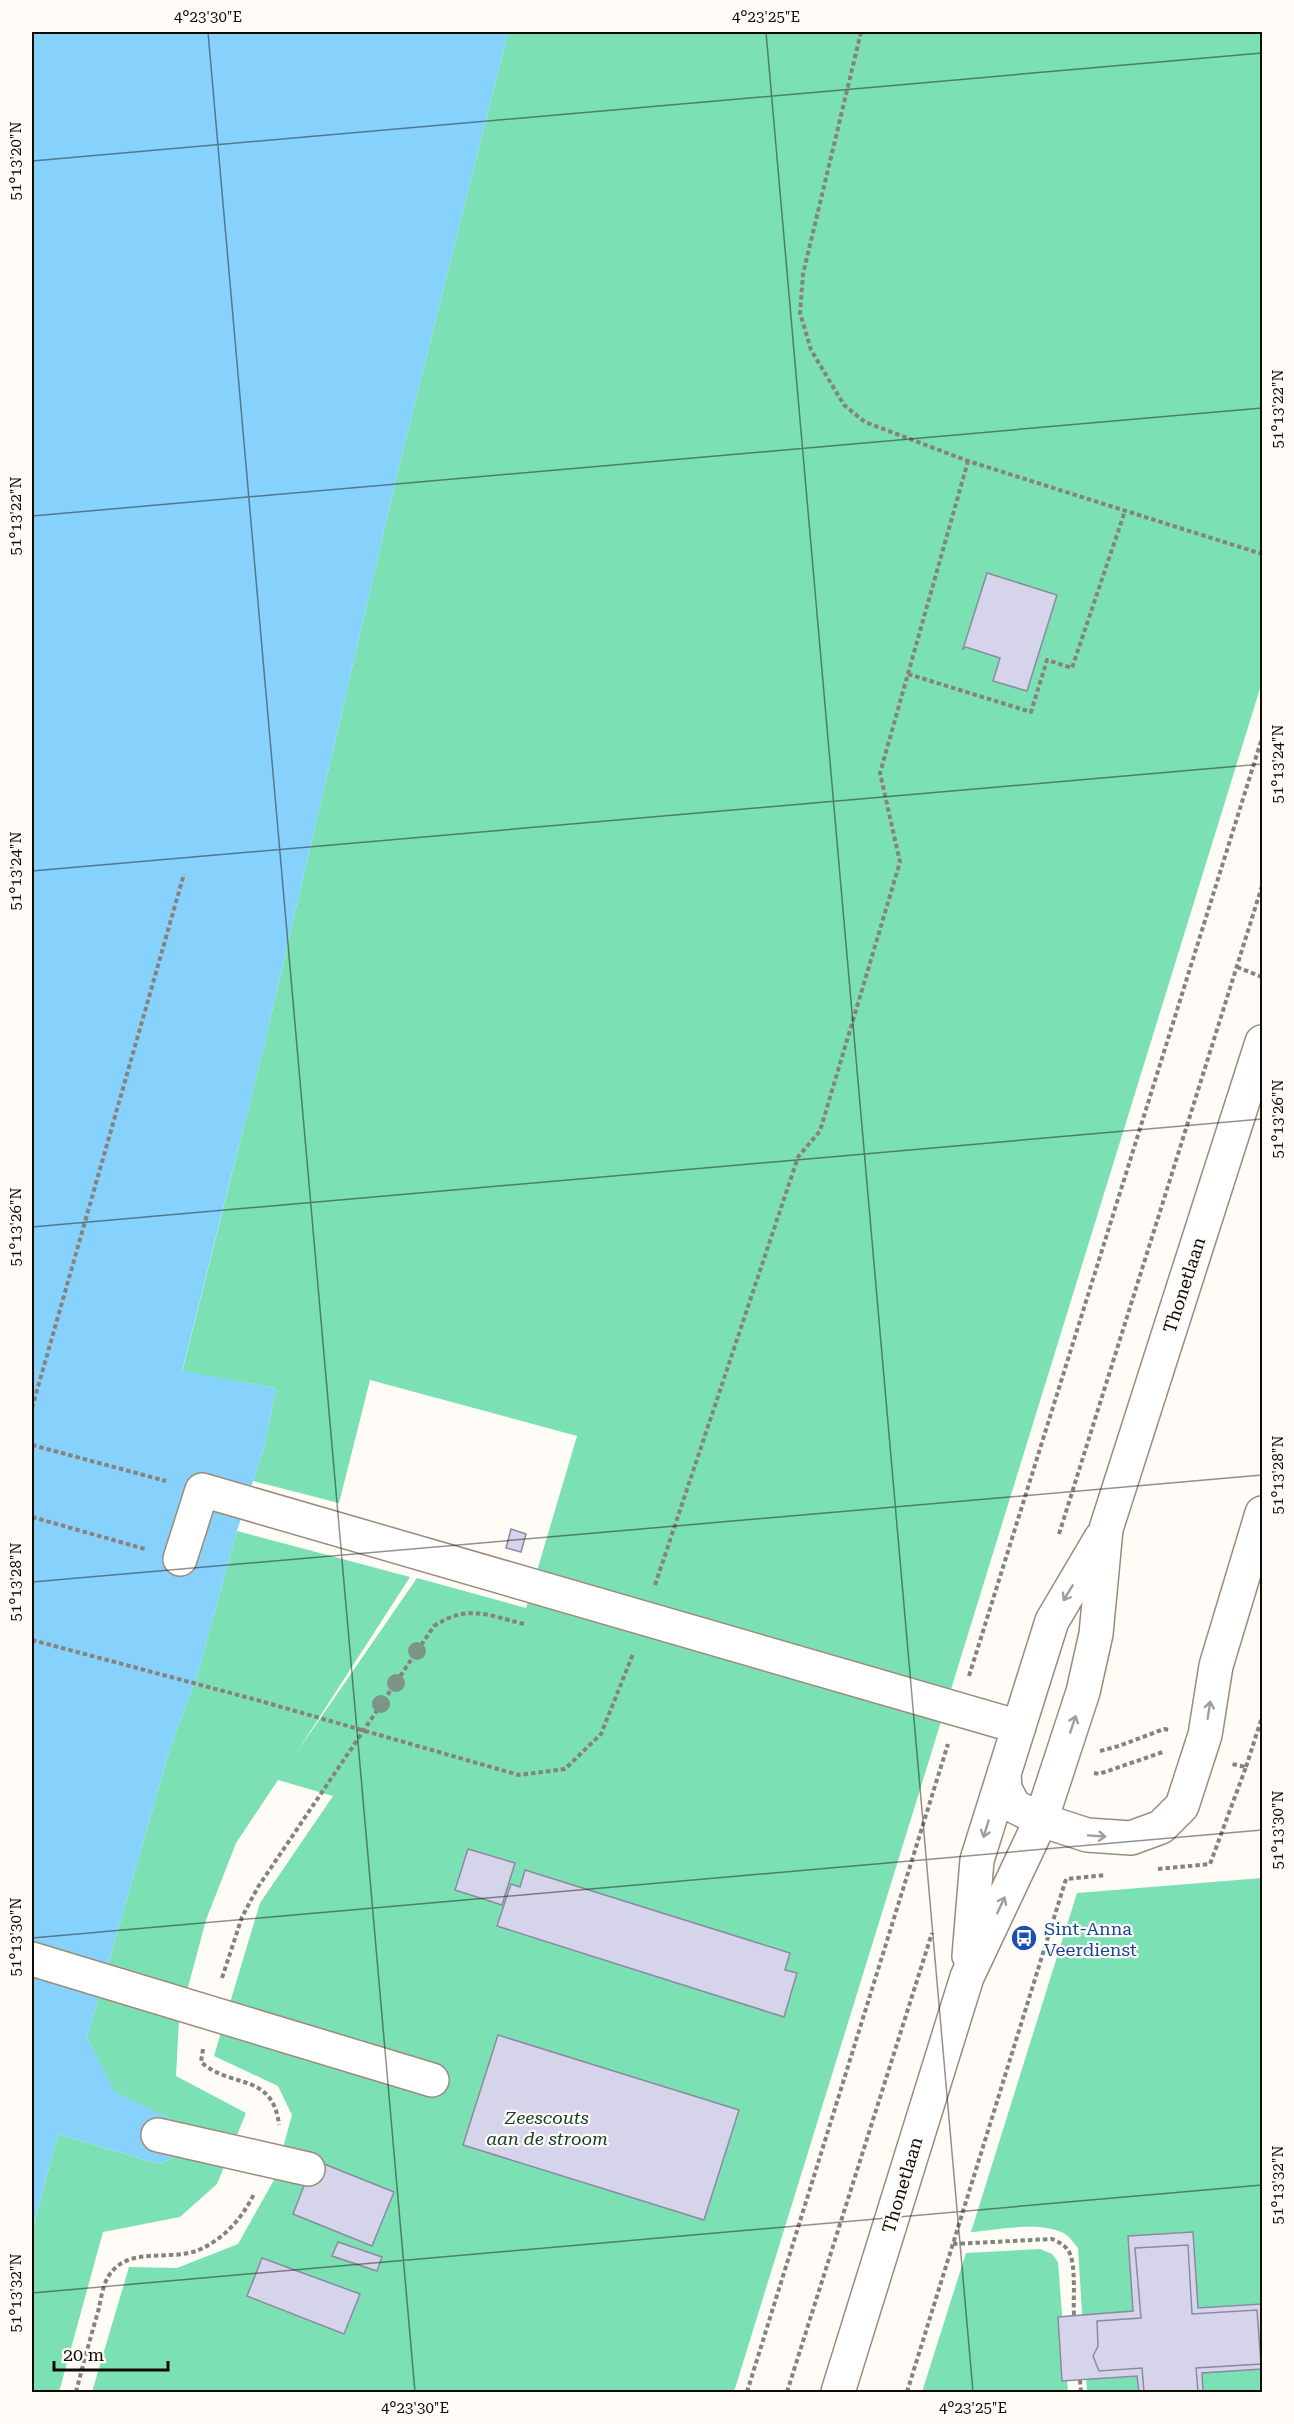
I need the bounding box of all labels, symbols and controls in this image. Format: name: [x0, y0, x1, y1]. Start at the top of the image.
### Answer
text: 4°23'30"E: [174, 8, 242, 26]
text: 4°23'25"E: [732, 8, 800, 26]
text: 51°13'20"N: [7, 121, 25, 201]
text: 51°13'22"N: [1269, 369, 1287, 449]
text: 51°13'22"N: [7, 476, 25, 556]
text: 51°13'24"N: [1269, 724, 1287, 804]
text: 51°13'24"N: [7, 831, 25, 911]
text: 51°13'26"N: [1269, 1079, 1287, 1159]
text: 51°13'26"N: [7, 1187, 25, 1267]
street label: Thonetlaan: [1159, 1234, 1209, 1336]
text: 51°13'28"N: [1269, 1435, 1287, 1515]
text: 51°13'28"N: [7, 1542, 25, 1622]
one-way arrow: [1062, 1584, 1074, 1601]
one-way arrow: [1204, 1701, 1215, 1721]
one-way arrow: [1068, 1715, 1079, 1734]
text: 51°13'30"N: [1269, 1790, 1287, 1870]
one-way arrow: [980, 1819, 991, 1838]
one-way arrow: [1087, 1830, 1107, 1841]
one-way arrow: [995, 1896, 1007, 1914]
text: 51°13'30"N: [7, 1897, 25, 1977]
place label: Sint-Anna Veerdienst: [1044, 1918, 1137, 1960]
bus stop icon: Sint-Anna Veerdienst: [1009, 1923, 1039, 1953]
park label: Zeescouts aan de stroom: [486, 2107, 608, 2149]
street label: Thonetlaan: [877, 2134, 927, 2236]
text: 51°13'32"N: [1269, 2145, 1287, 2225]
text: 51°13'32"N: [7, 2253, 25, 2333]
scale bar: [54, 2334, 168, 2372]
text: 20 m: [63, 2344, 104, 2365]
text: 4°23'30"E: [381, 2399, 449, 2417]
text: 4°23'25"E: [939, 2399, 1007, 2417]

